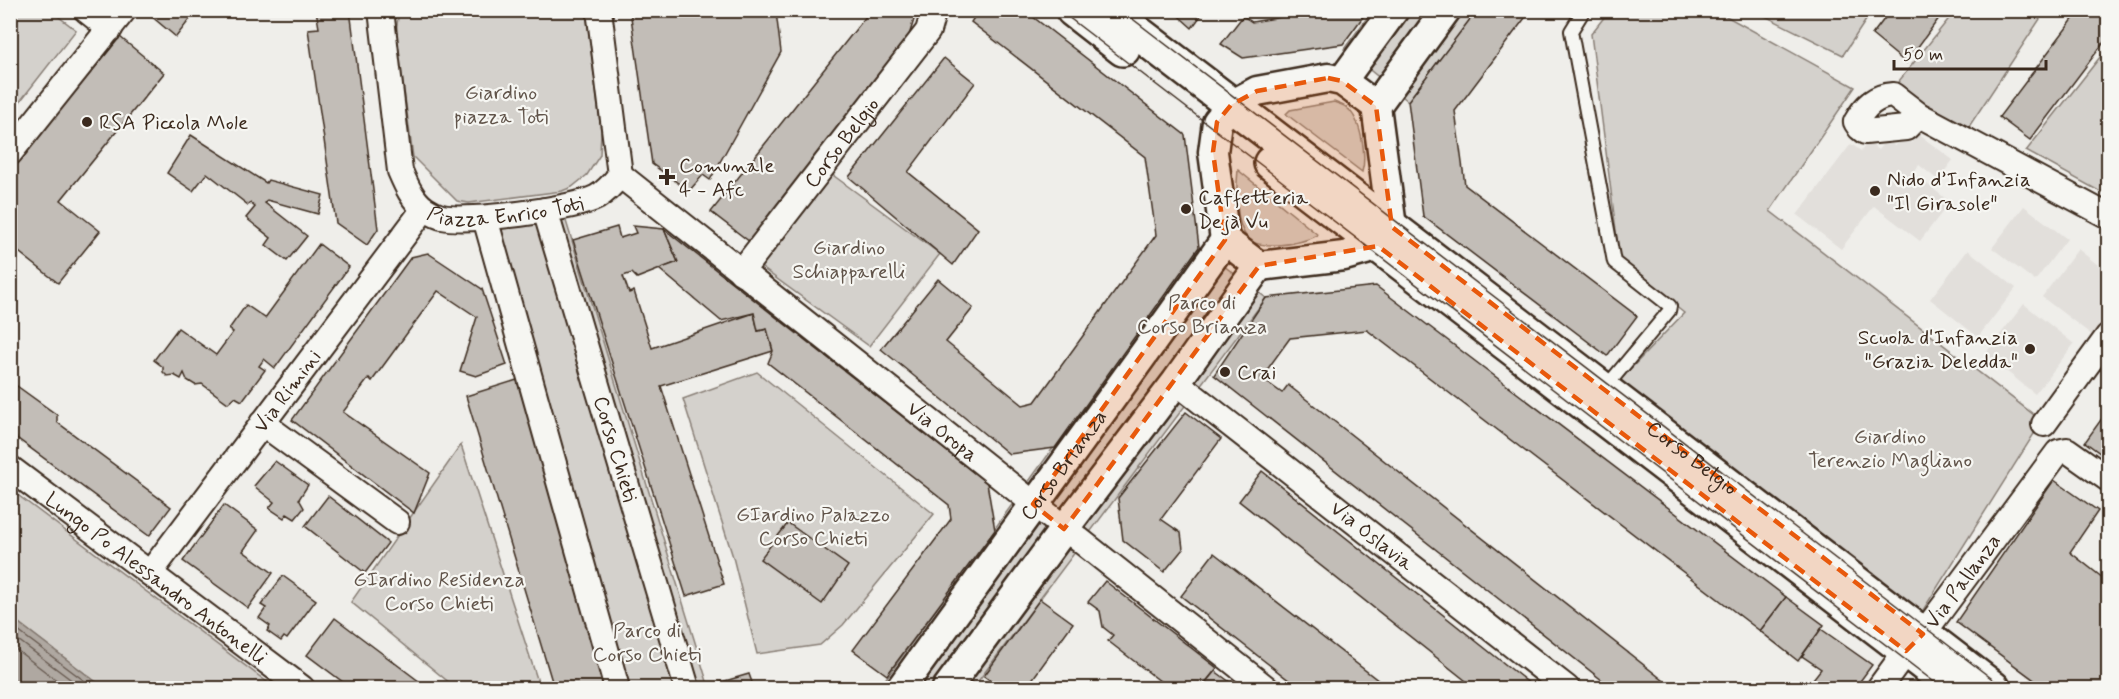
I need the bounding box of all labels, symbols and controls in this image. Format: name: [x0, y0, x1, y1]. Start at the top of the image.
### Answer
scale bar: [1894, 33, 2046, 71]
text: 50 m: [1903, 43, 1943, 67]
park label: Giardino piazza Toti: [454, 79, 548, 131]
street label: Corso Belgio: [798, 92, 886, 194]
place label: RSA Piccola Mole: [99, 109, 248, 137]
marker: RSA Piccola Mole: [80, 115, 94, 129]
place label: Comunale 4 - Afc: [679, 152, 775, 204]
place label: Nido d’Infanzia "Il Girasole": [1887, 166, 2031, 218]
marker: Comunale 4 - Afc: [660, 170, 674, 184]
place label: Caffetteria Dejà Vu: [1198, 184, 1309, 236]
marker: Nido d’Infanzia "Il Girasole": [1868, 184, 1882, 198]
street label: Piazza Enrico Toti: [422, 190, 586, 233]
marker: Caffetteria Dejà Vu: [1179, 202, 1193, 216]
park label: Giardino Schiapparelli: [793, 234, 905, 286]
park label: Parco di Corso Brianza: [1137, 289, 1267, 341]
place label: Scuola d'Infanzia "Grazia Deledda": [1858, 324, 2018, 376]
marker: Scuola d'Infanzia "Grazia Deledda": [2023, 342, 2037, 356]
street label: Via Rimini: [247, 344, 328, 439]
place label: Crai: [1237, 359, 1276, 387]
marker: Crai: [1218, 365, 1232, 379]
street label: Corso Chieti: [586, 393, 644, 505]
street label: Via Oropa: [901, 395, 983, 469]
street label: Corso Brianza: [1014, 404, 1114, 526]
street label: Corso Belgio: [1640, 415, 1743, 502]
park label: Giardino Terenzio Magliano: [1808, 423, 1972, 477]
street label: Lungo Po Alessandro Antonelli: [39, 486, 272, 672]
street label: Via Oslavia: [1324, 495, 1419, 578]
park label: GIardino Palazzo Corso Chieti: [736, 501, 890, 553]
street label: Via Pallanza: [1919, 528, 2008, 635]
park label: GIardino Residenza Corso Chieti: [353, 566, 525, 618]
park label: Parco di Corso Chieti: [593, 617, 701, 669]

